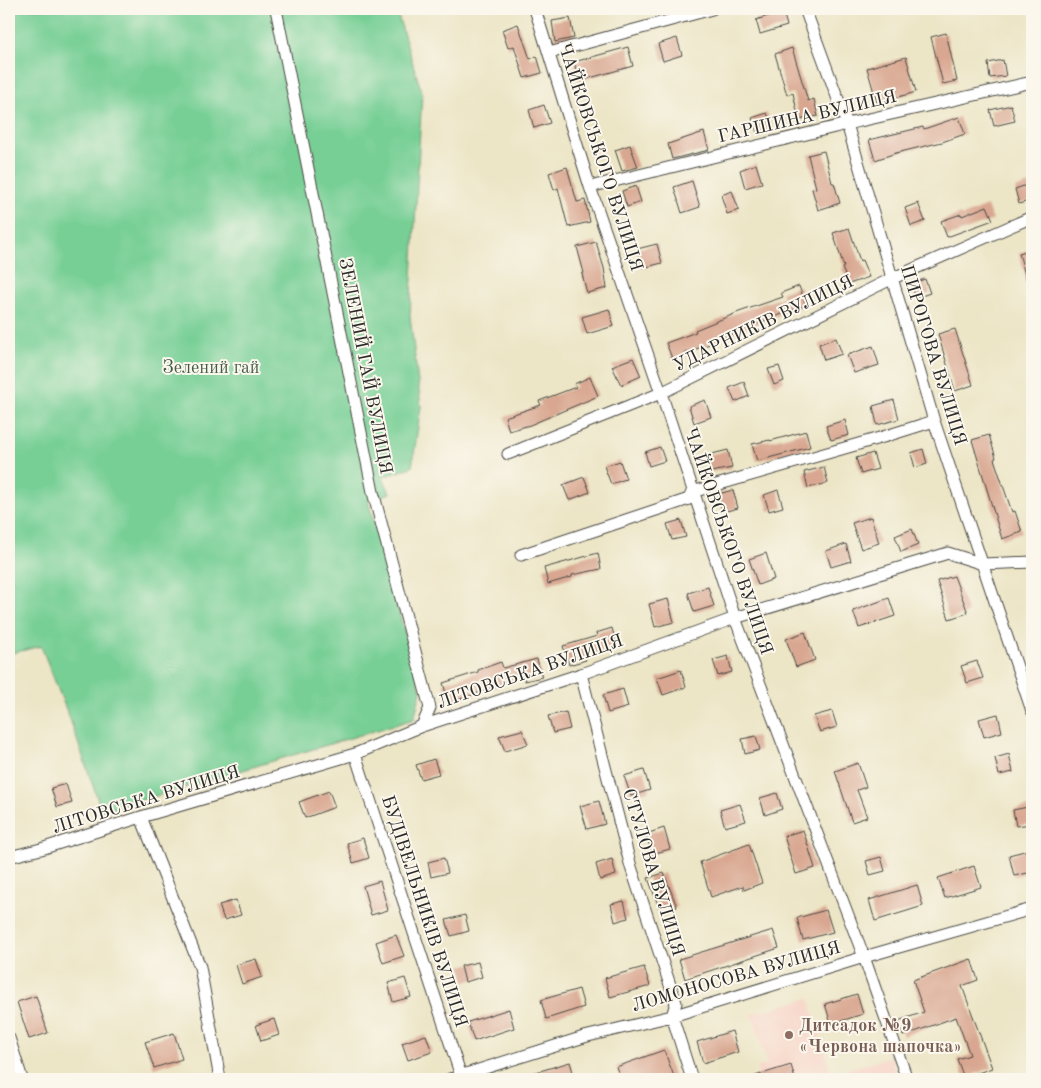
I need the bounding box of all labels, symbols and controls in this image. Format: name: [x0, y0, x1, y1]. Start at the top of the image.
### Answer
street label: ЧАЙКОВСЬКОГО ВУЛИЦЯ: [555, 40, 649, 274]
street label: ГАРШИНА ВУЛИЦЯ: [716, 88, 898, 146]
street label: ЗЕЛЕНИЙ ГАЙ ВУЛИЦЯ: [335, 256, 399, 476]
street label: ПИРОГОВА ВУЛИЦЯ: [897, 263, 969, 448]
street label: УДАРНИКІВ ВУЛИЦЯ: [671, 272, 856, 375]
park label: Зелений гай: [163, 359, 259, 377]
street label: ЧАЙКОВСЬКОГО ВУЛИЦЯ: [681, 424, 779, 657]
street label: ЛІТОВСЬКА ВУЛИЦЯ: [435, 632, 625, 712]
street label: ЛІТОВСЬКА ВУЛИЦЯ: [50, 763, 242, 837]
street label: СТУЛОВА ВУЛИЦЯ: [619, 786, 687, 958]
street label: БУДІВЕЛЬНИКІВ ВУЛИЦЯ: [378, 793, 470, 1029]
street label: ЛОМОНОСОВА ВУЛИЦЯ: [630, 939, 843, 1015]
place label: Дитсадок №9 «Червона шапочка»: [799, 1017, 962, 1056]
marker: Дитсадок №9 «Червона шапочка»: [783, 1029, 795, 1041]

